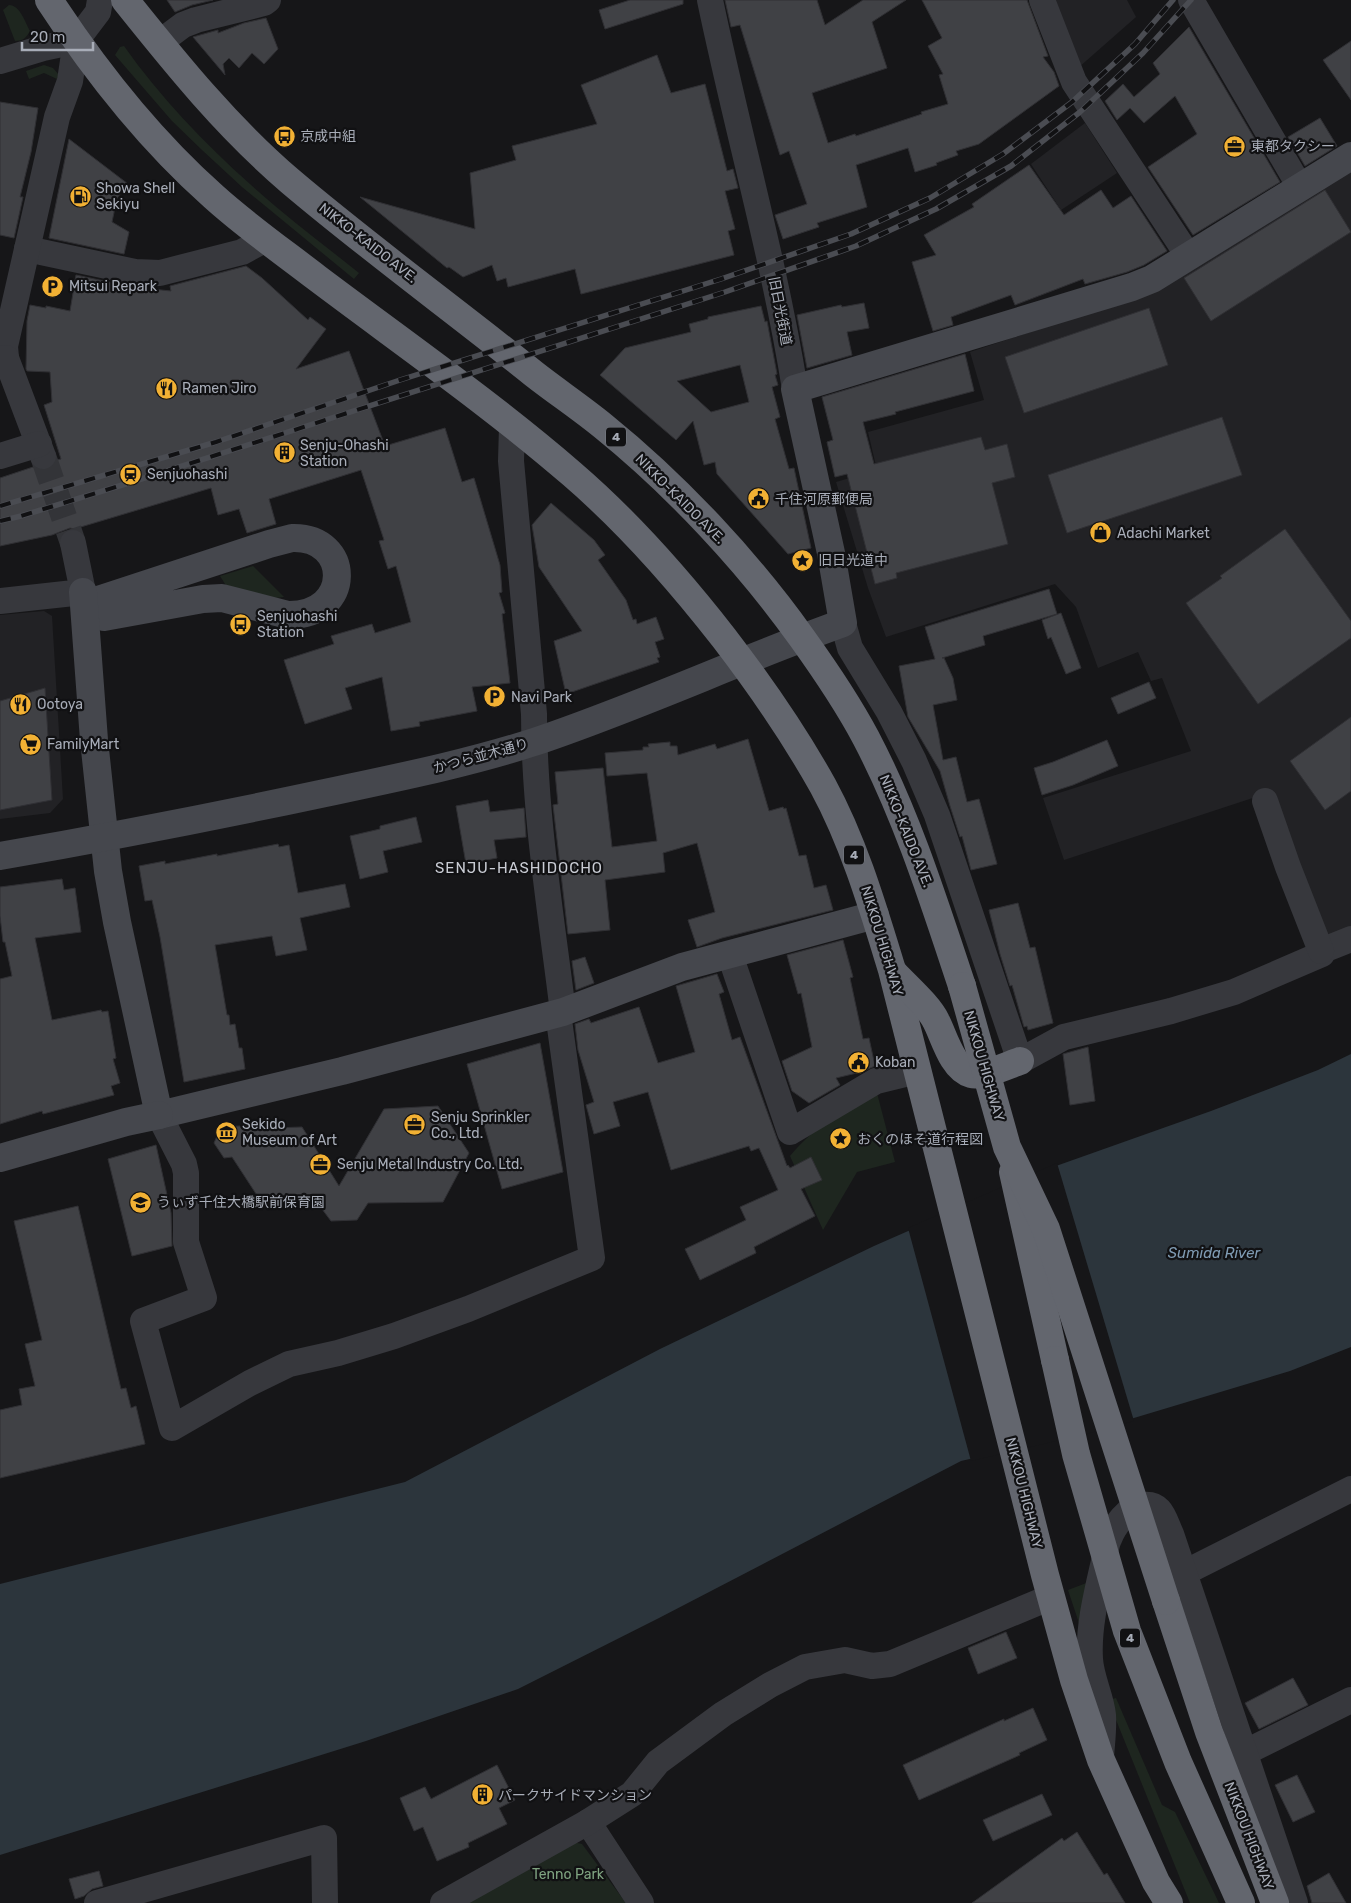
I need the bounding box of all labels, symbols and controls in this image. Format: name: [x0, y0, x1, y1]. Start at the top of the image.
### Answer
scale bar: [22, 20, 94, 52]
text: 20 m: [30, 28, 65, 46]
bus stop icon: 京成中組: [272, 124, 296, 148]
place label: 京成中組: [300, 128, 356, 145]
office icon: 東都タクシー: [1223, 134, 1247, 158]
place label: 東都タクシー: [1251, 138, 1335, 155]
place label: Showa Shell Sekiyu: [96, 180, 175, 213]
fuel station icon: Showa Shell Sekiyu: [68, 184, 92, 208]
street label: NIKKO-KAIDO AVE.: [316, 199, 420, 287]
parking icon: Mitsui Repark: [41, 274, 65, 298]
street label: 旧日光街道: [765, 275, 795, 347]
place label: Mitsui Repark: [69, 278, 158, 295]
restaurant icon: Ramen Jiro: [154, 376, 178, 400]
place label: Ramen Jiro: [182, 380, 257, 397]
road number: 4: [606, 428, 626, 447]
place label: Senju-Ohashi Station: [300, 437, 389, 470]
building icon: Senju-Ohashi Station: [272, 441, 296, 465]
street label: NIKKO-KAIDO AVE.: [632, 451, 728, 547]
station icon: Senjuohashi: [119, 462, 143, 486]
place label: Senjuohashi: [147, 466, 227, 483]
public building icon: 千住河原郵便局: [747, 487, 771, 511]
place label: 千住河原郵便局: [775, 491, 873, 508]
shop icon: Adachi Market: [1089, 521, 1113, 545]
place label: Adachi Market: [1117, 525, 1210, 542]
place icon: 旧日光道中: [790, 548, 814, 572]
place label: 旧日光道中: [818, 552, 888, 569]
place label: Senjuohashi Station: [257, 608, 337, 641]
bus stop icon: Senjuohashi Station: [229, 612, 253, 636]
parking icon: Navi Park: [483, 685, 507, 709]
place label: Navi Park: [511, 689, 573, 706]
restaurant icon: Ootoya: [9, 692, 33, 716]
place label: Ootoya: [37, 696, 83, 713]
supermarket icon: FamilyMart: [19, 732, 43, 756]
street label: かつら並木通り: [431, 735, 531, 777]
place label: FamilyMart: [47, 736, 120, 753]
street label: NIKKO-KAIDO AVE.: [876, 772, 936, 890]
road number: 4: [844, 846, 864, 864]
district label: SENJU-HASHIDOCHO: [435, 859, 603, 877]
street label: NIKKOU HIGHWAY: [857, 884, 907, 998]
street label: NIKKOU HIGHWAY: [960, 1009, 1008, 1123]
public building icon: Koban: [847, 1050, 871, 1074]
place label: Koban: [875, 1054, 916, 1071]
place label: Senju Sprinkler Co., Ltd.: [431, 1109, 530, 1142]
office icon: Senju Sprinkler Co., Ltd.: [403, 1113, 427, 1137]
place label: Sekido Museum of Art: [242, 1116, 338, 1149]
museum icon: Sekido Museum of Art: [214, 1120, 238, 1144]
place icon: おくのほそ道行程図: [829, 1127, 853, 1151]
place label: おくのほそ道行程図: [857, 1131, 983, 1148]
office icon: Senju Metal Industry Co. Ltd.: [309, 1152, 333, 1176]
place label: Senju Metal Industry Co. Ltd.: [337, 1156, 523, 1173]
school or university icon: うぃず千住大橋駅前保育園: [129, 1190, 153, 1214]
place label: うぃず千住大橋駅前保育園: [157, 1194, 325, 1211]
water label: Sumida River: [1168, 1244, 1261, 1262]
street label: NIKKOU HIGHWAY: [1002, 1436, 1046, 1550]
road number: 4: [1120, 1629, 1140, 1648]
street label: NIKKOU HIGHWAY: [1221, 1780, 1277, 1892]
building icon: パークサイドマンション: [470, 1783, 494, 1807]
place label: パークサイドマンション: [498, 1787, 652, 1804]
park label: Tenno Park: [532, 1866, 605, 1883]

